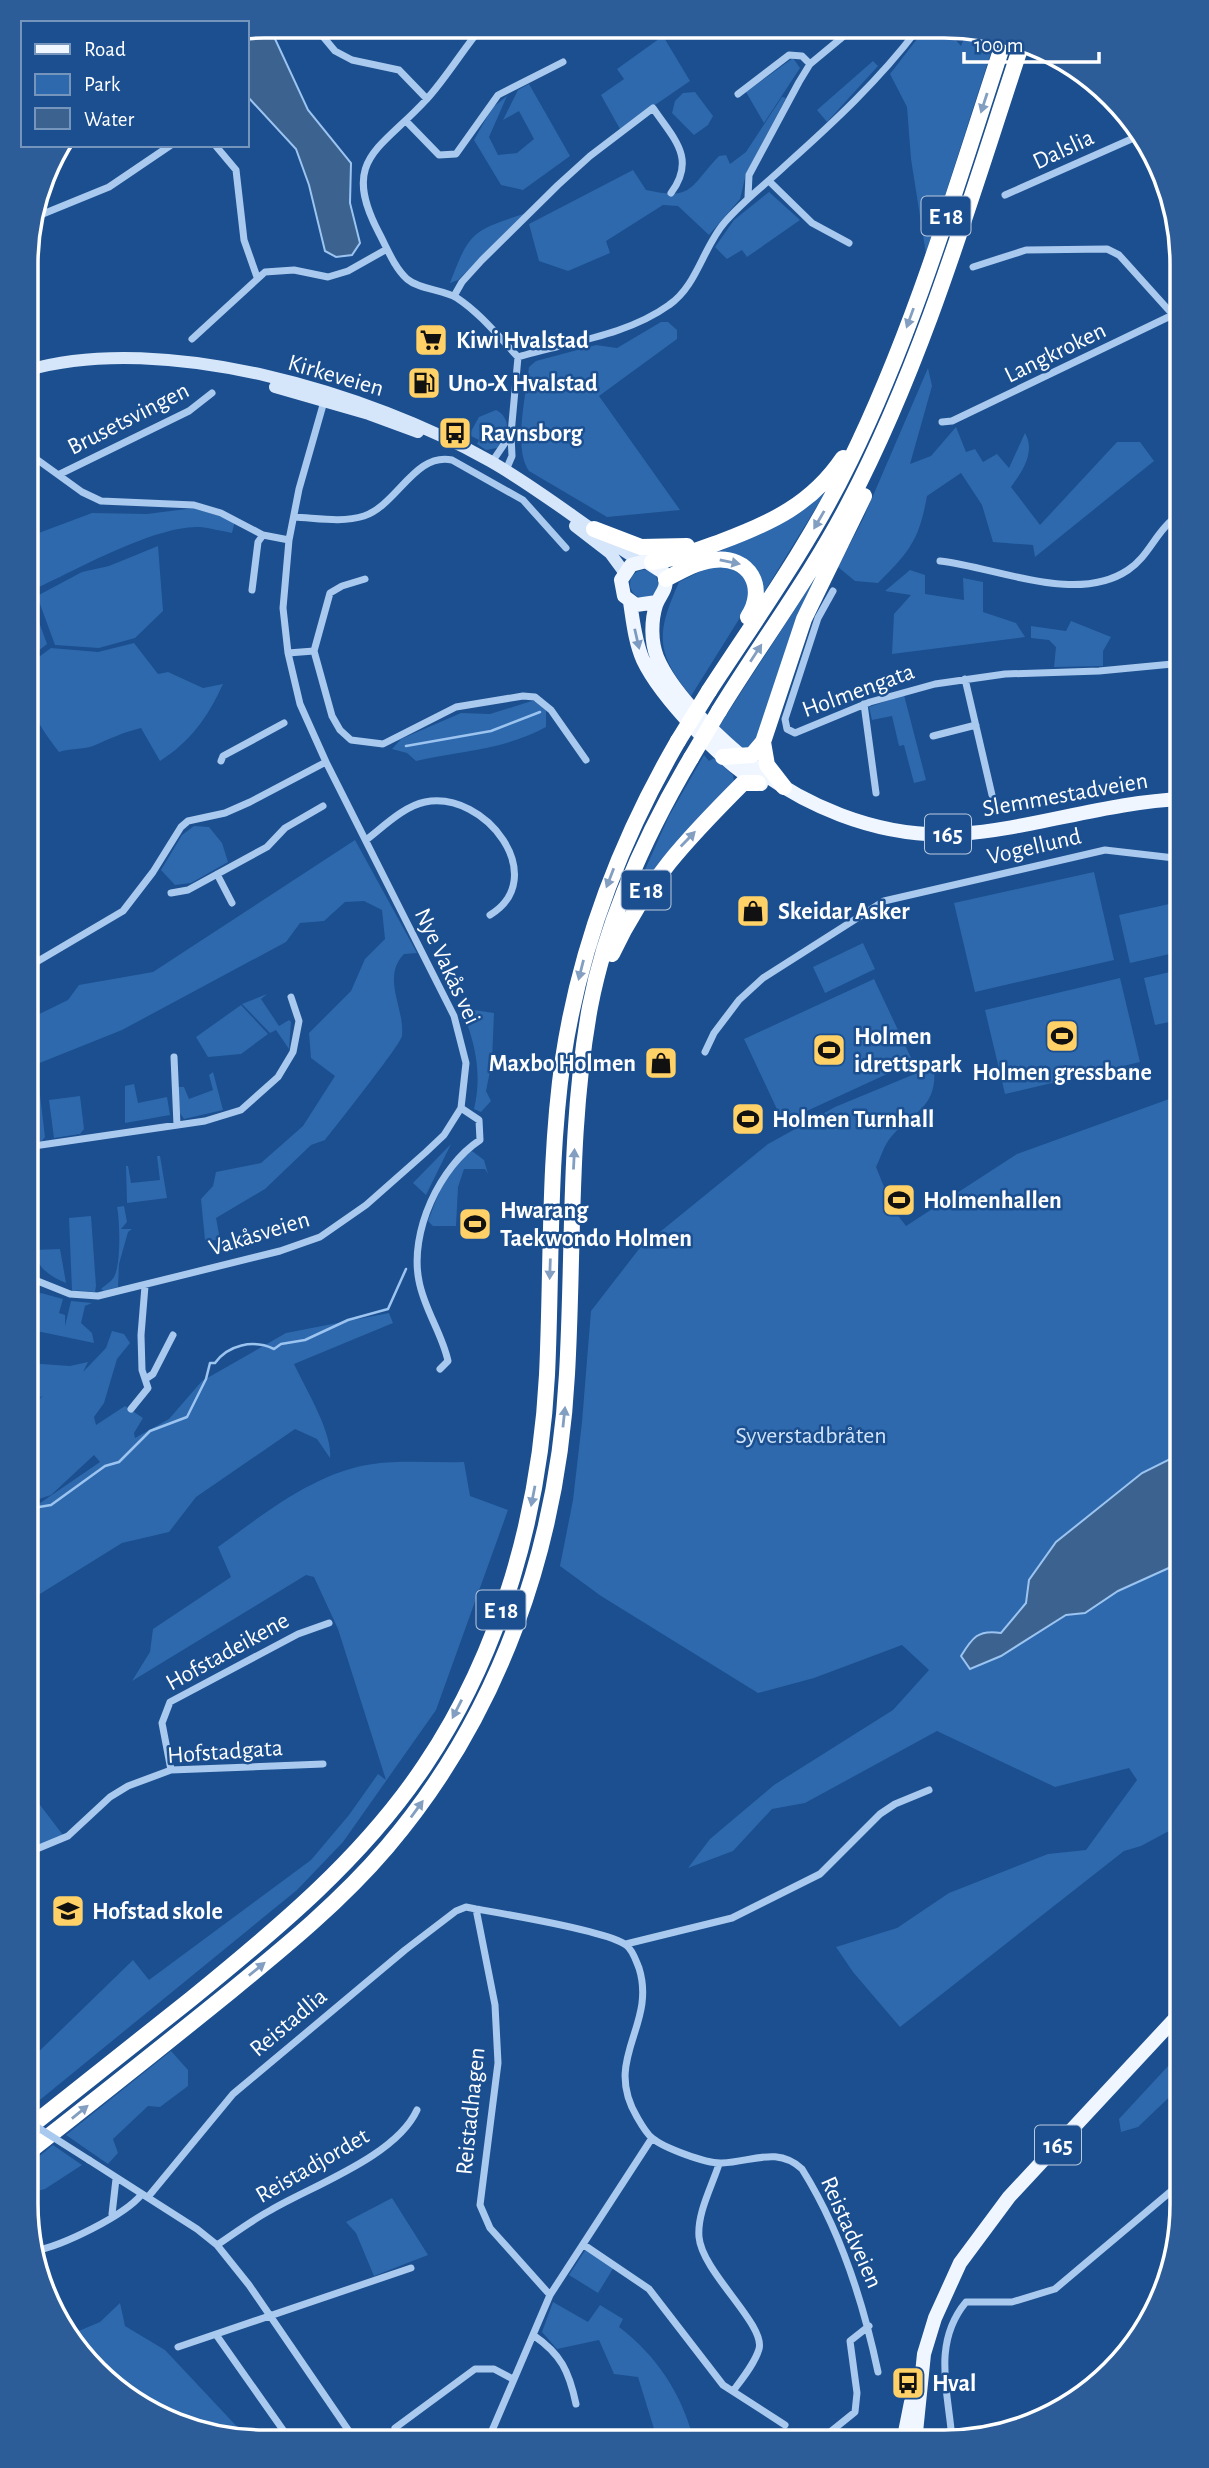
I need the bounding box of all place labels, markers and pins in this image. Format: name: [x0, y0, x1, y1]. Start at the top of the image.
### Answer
supermarket icon: Kiwi Hvalstad: [412, 321, 450, 359]
place label: Kiwi Hvalstad: [456, 329, 589, 353]
fuel station icon: Uno-X Hvalstad: [405, 364, 443, 402]
place label: Uno-X Hvalstad: [448, 372, 598, 396]
bus stop icon: Ravnsborg: [436, 414, 474, 452]
place label: Ravnsborg: [480, 422, 583, 446]
shop icon: Skeidar Asker: [734, 892, 772, 930]
place label: Skeidar Asker: [778, 900, 910, 924]
sports icon: Holmen gressbane: [1043, 1017, 1081, 1055]
place label: Holmen idrettspark: [854, 1025, 962, 1077]
sports icon: Holmen idrettspark: [810, 1031, 848, 1069]
shop icon: Maxbo Holmen: [642, 1044, 680, 1082]
place label: Maxbo Holmen: [489, 1052, 636, 1076]
place label: Holmen gressbane: [972, 1061, 1152, 1085]
sports icon: Holmen Turnhall: [729, 1100, 767, 1138]
place label: Holmen Turnhall: [772, 1108, 934, 1132]
sports icon: Holmenhallen: [880, 1181, 918, 1219]
place label: Holmenhallen: [923, 1189, 1062, 1213]
place label: Hwarang Taekwondo Holmen: [500, 1199, 692, 1251]
sports icon: Hwarang Taekwondo Holmen: [456, 1205, 494, 1243]
school or university icon: Hofstad skole: [49, 1892, 87, 1930]
place label: Hofstad skole: [92, 1900, 223, 1924]
bus stop icon: Hval: [889, 2364, 927, 2402]
place label: Hval: [932, 2372, 976, 2396]

